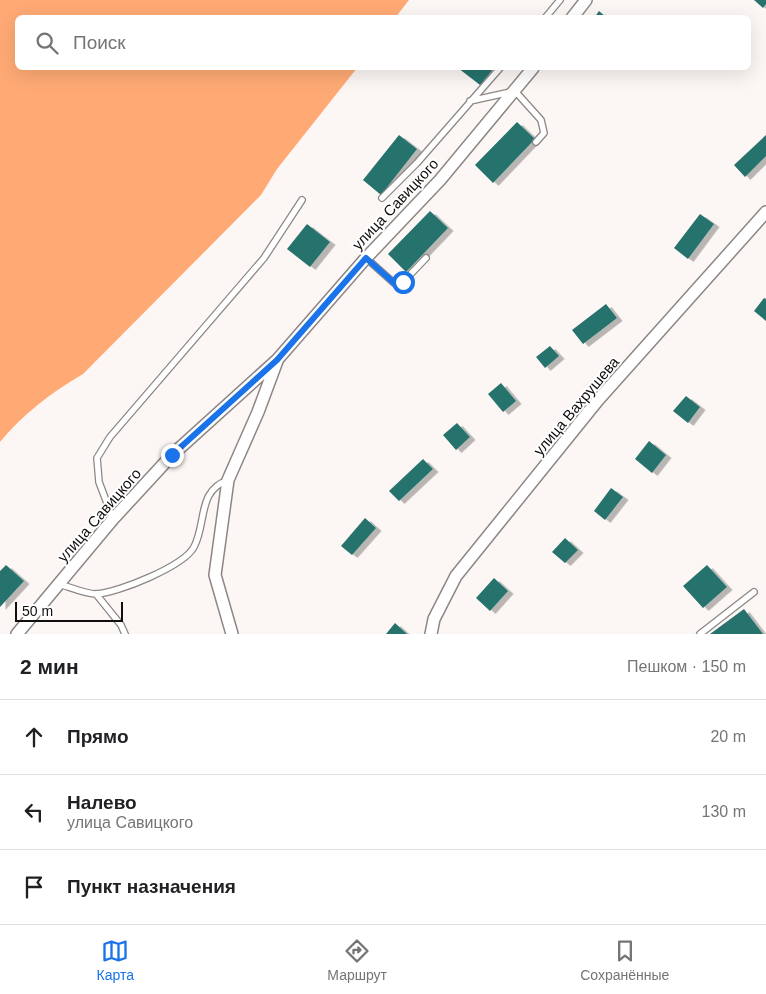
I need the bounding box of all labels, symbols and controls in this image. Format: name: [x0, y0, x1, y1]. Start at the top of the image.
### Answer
search box: [15, 15, 751, 70]
icon: search: [33, 29, 61, 57]
text: Поиск: [73, 32, 126, 53]
street label: улица Савицкого: [348, 155, 442, 253]
route start: [392, 271, 415, 294]
street label: улица Вахрушева: [530, 353, 623, 459]
route end: [161, 444, 184, 467]
street label: улица Савицкого: [54, 465, 144, 565]
scale bar: [15, 599, 122, 622]
text: 50 m: [22, 603, 53, 619]
text: 2 мин: [20, 655, 79, 678]
text: Пешком · 150 m: [627, 658, 746, 675]
icon: ahead: [20, 723, 48, 751]
text: Прямо: [67, 726, 129, 747]
text: 20 m: [710, 728, 746, 745]
text: Налево: [67, 792, 137, 813]
icon: left: [20, 798, 48, 826]
text: 130 m: [702, 803, 746, 820]
text: улица Савицкого: [67, 814, 193, 831]
icon: arrive: [20, 873, 48, 901]
text: Пункт назначения: [67, 876, 236, 897]
tab: Карта: [97, 937, 134, 983]
tab: Маршрут: [327, 937, 387, 983]
tab: Сохранённые: [580, 937, 669, 983]

